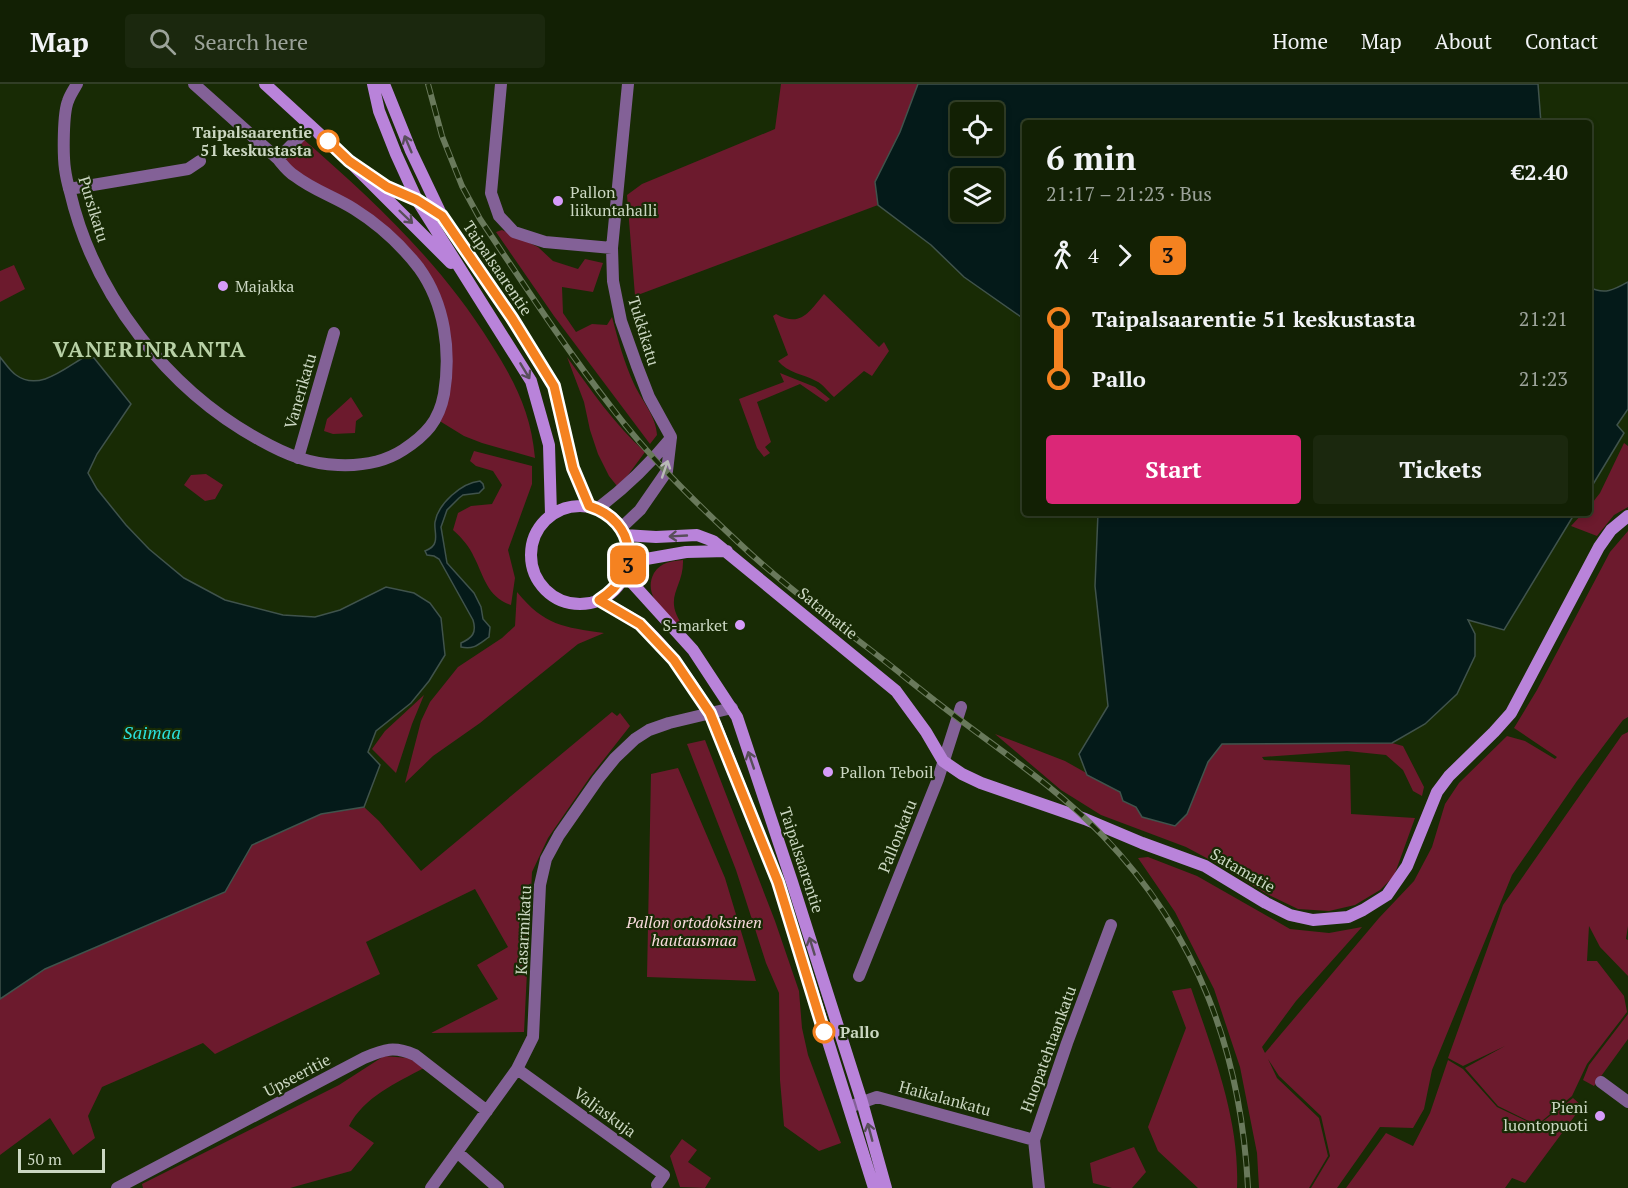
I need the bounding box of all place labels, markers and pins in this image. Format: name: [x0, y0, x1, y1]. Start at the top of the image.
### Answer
place label: Taipalsaarentie 51 keskustasta: [192, 121, 312, 161]
marker: Taipalsaarentie 51 keskustasta: [317, 130, 339, 152]
place label: Pallon liikuntahalli: [570, 181, 658, 221]
marker: Pallon liikuntahalli: [551, 194, 565, 208]
place label: Majakka: [235, 275, 294, 297]
marker: Majakka: [216, 279, 230, 293]
place label: S-market: [663, 614, 728, 636]
marker: S-market: [733, 618, 747, 632]
place label: Pallon Teboil: [840, 761, 934, 783]
marker: Pallon Teboil: [821, 765, 835, 779]
marker: Pallo: [813, 1021, 835, 1043]
place label: Pallo: [840, 1021, 880, 1043]
place label: Pieni luontopuoti: [1503, 1096, 1588, 1136]
marker: Pieni luontopuoti: [1593, 1109, 1607, 1123]

